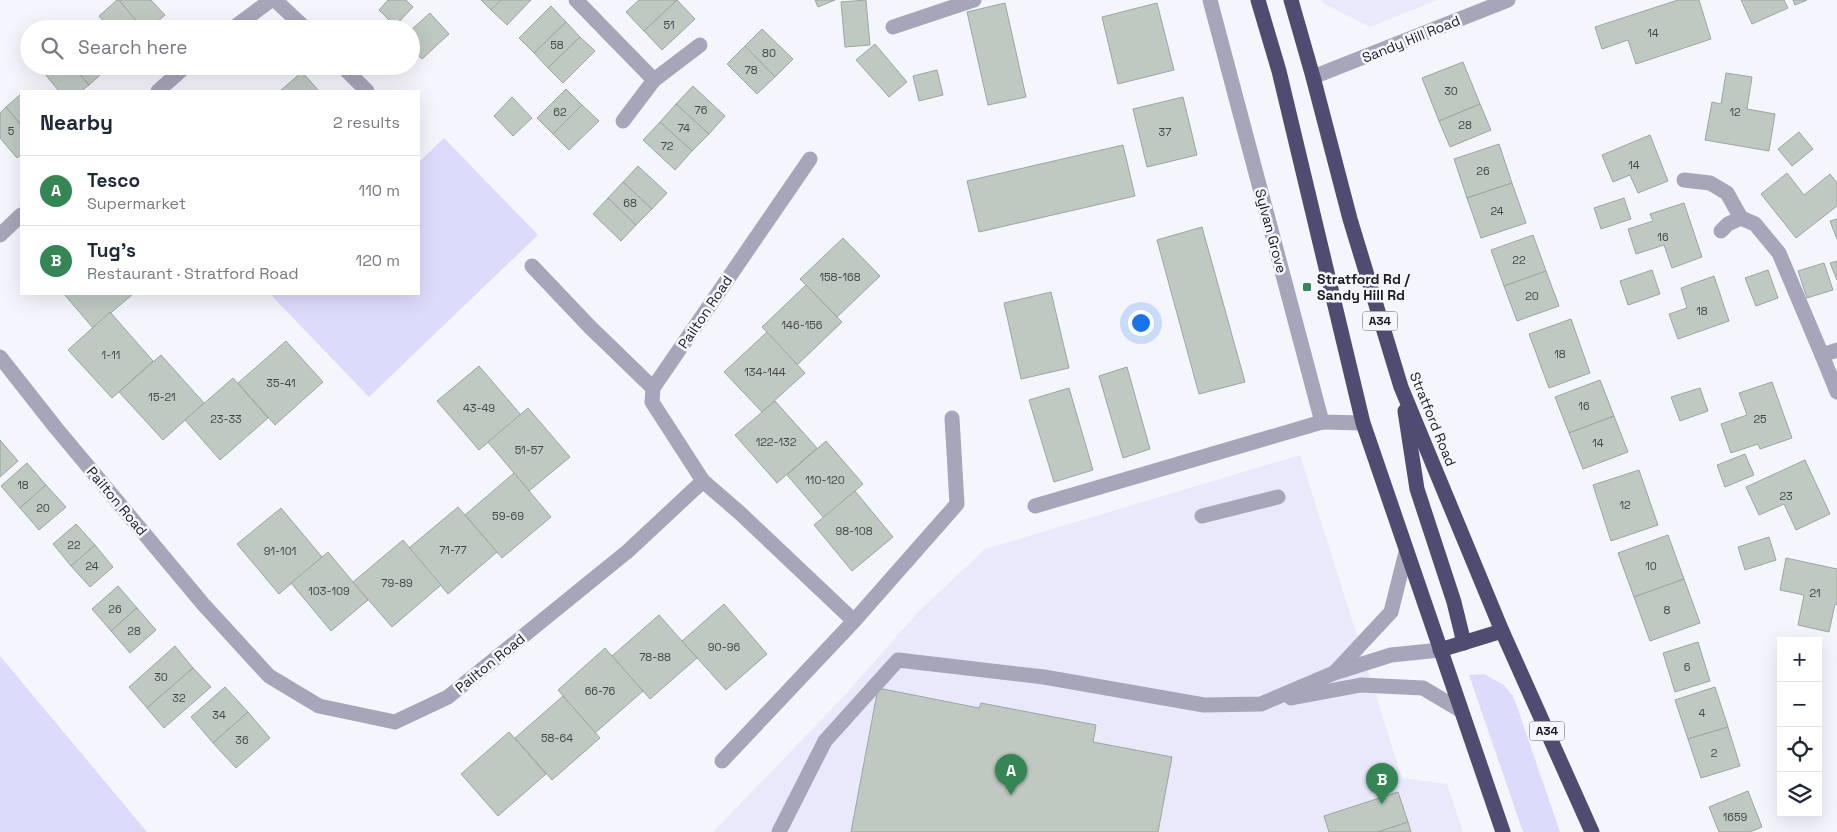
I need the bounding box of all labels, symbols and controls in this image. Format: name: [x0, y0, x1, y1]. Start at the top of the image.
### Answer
street label: Sandy Hill Road: [1359, 11, 1463, 67]
house number: 51: [663, 18, 675, 32]
search box: [20, 20, 420, 75]
house number: 14: [1647, 26, 1659, 40]
icon: search: [38, 34, 66, 62]
text: Search here: [78, 35, 188, 60]
house number: 58: [550, 38, 564, 52]
house number: 80: [762, 46, 776, 60]
house number: 78: [744, 63, 758, 77]
house number: 30: [1444, 84, 1458, 98]
house number: 76: [695, 103, 708, 117]
house number: 62: [553, 105, 567, 119]
house number: 12: [1729, 105, 1741, 119]
text: Nearby: [40, 109, 113, 136]
text: 2 results: [333, 112, 400, 133]
house number: 28: [1458, 118, 1472, 132]
house number: 74: [678, 121, 690, 135]
house number: 5: [8, 124, 15, 138]
house number: 37: [1159, 125, 1171, 139]
house number: 72: [661, 139, 674, 153]
house number: 14: [1628, 158, 1640, 172]
house number: 26: [1476, 164, 1490, 178]
text: Tesco: [87, 168, 140, 193]
text: A: [51, 180, 61, 201]
text: 110 m: [358, 180, 400, 201]
street label: Sylvan Grove: [1251, 187, 1291, 275]
text: Supermarket: [87, 193, 186, 214]
house number: 68: [623, 196, 637, 210]
house number: 24: [1490, 204, 1504, 218]
house number: 16: [1657, 230, 1669, 244]
text: Tug's: [87, 238, 136, 263]
text: B: [51, 250, 61, 271]
text: 120 m: [356, 250, 400, 271]
house number: 22: [1512, 253, 1526, 267]
text: Restaurant · Stratford Road: [87, 263, 299, 284]
house number: 158-168: [819, 270, 861, 284]
place label: Stratford Rd / Sandy Hill Rd: [1317, 270, 1410, 304]
street label: Pailton Road: [674, 272, 736, 352]
marker: Stratford Rd / Sandy Hill Rd: [1301, 281, 1313, 293]
house number: 20: [1525, 289, 1539, 303]
house number: 18: [1696, 304, 1708, 318]
your location: [1128, 310, 1154, 336]
road number: A34: [1362, 312, 1398, 331]
house number: 146-156: [781, 318, 823, 332]
house number: 18: [1554, 347, 1566, 361]
house number: 1-11: [102, 348, 120, 362]
house number: 134-144: [744, 365, 786, 379]
street label: Stratford Road: [1406, 369, 1460, 469]
house number: 35-41: [266, 376, 296, 390]
house number: 15-21: [148, 390, 176, 404]
house number: 16: [1578, 399, 1590, 413]
house number: 43-49: [463, 401, 495, 415]
house number: 23-33: [210, 412, 242, 426]
house number: 25: [1753, 412, 1767, 426]
house number: 122-132: [756, 435, 797, 449]
house number: 14: [1592, 436, 1604, 450]
house number: 51-57: [515, 443, 543, 457]
street label: Pailton Road: [83, 463, 151, 539]
house number: 110-120: [805, 473, 845, 487]
house number: 18: [17, 478, 29, 492]
house number: 23: [1779, 489, 1793, 503]
house number: 12: [1619, 498, 1631, 512]
house number: 20: [36, 501, 50, 515]
house number: 59-69: [492, 509, 524, 523]
house number: 98-108: [835, 524, 873, 538]
house number: 22: [67, 538, 81, 552]
house number: 71-77: [439, 543, 467, 557]
house number: 91-101: [264, 544, 296, 558]
house number: 24: [85, 559, 99, 573]
house number: 10: [1645, 559, 1657, 573]
house number: 79-89: [381, 576, 413, 590]
house number: 103-109: [308, 584, 350, 598]
house number: 21: [1809, 586, 1821, 600]
house number: 26: [108, 602, 122, 616]
house number: 8: [1664, 603, 1671, 617]
house number: 28: [127, 624, 141, 638]
street label: Pailton Road: [451, 629, 529, 697]
map controls: [1777, 637, 1822, 817]
button: +: [1777, 637, 1822, 682]
house number: 90-96: [708, 640, 740, 654]
house number: 78-88: [639, 650, 671, 664]
house number: 6: [1684, 660, 1691, 674]
house number: 30: [154, 670, 168, 684]
button: −: [1777, 682, 1822, 727]
house number: 66-76: [585, 684, 616, 698]
house number: 32: [172, 691, 186, 705]
house number: 4: [1699, 706, 1706, 720]
house number: 34: [212, 708, 226, 722]
road number: A34: [1530, 721, 1564, 740]
button: locate: [1777, 727, 1822, 772]
house number: 58-64: [541, 731, 573, 745]
house number: 36: [235, 733, 249, 747]
house number: 2: [1711, 746, 1718, 760]
pin: A: [995, 754, 1027, 795]
pin: B: [1366, 763, 1398, 804]
button: layers: [1777, 772, 1822, 817]
house number: 1659: [1723, 810, 1748, 824]

